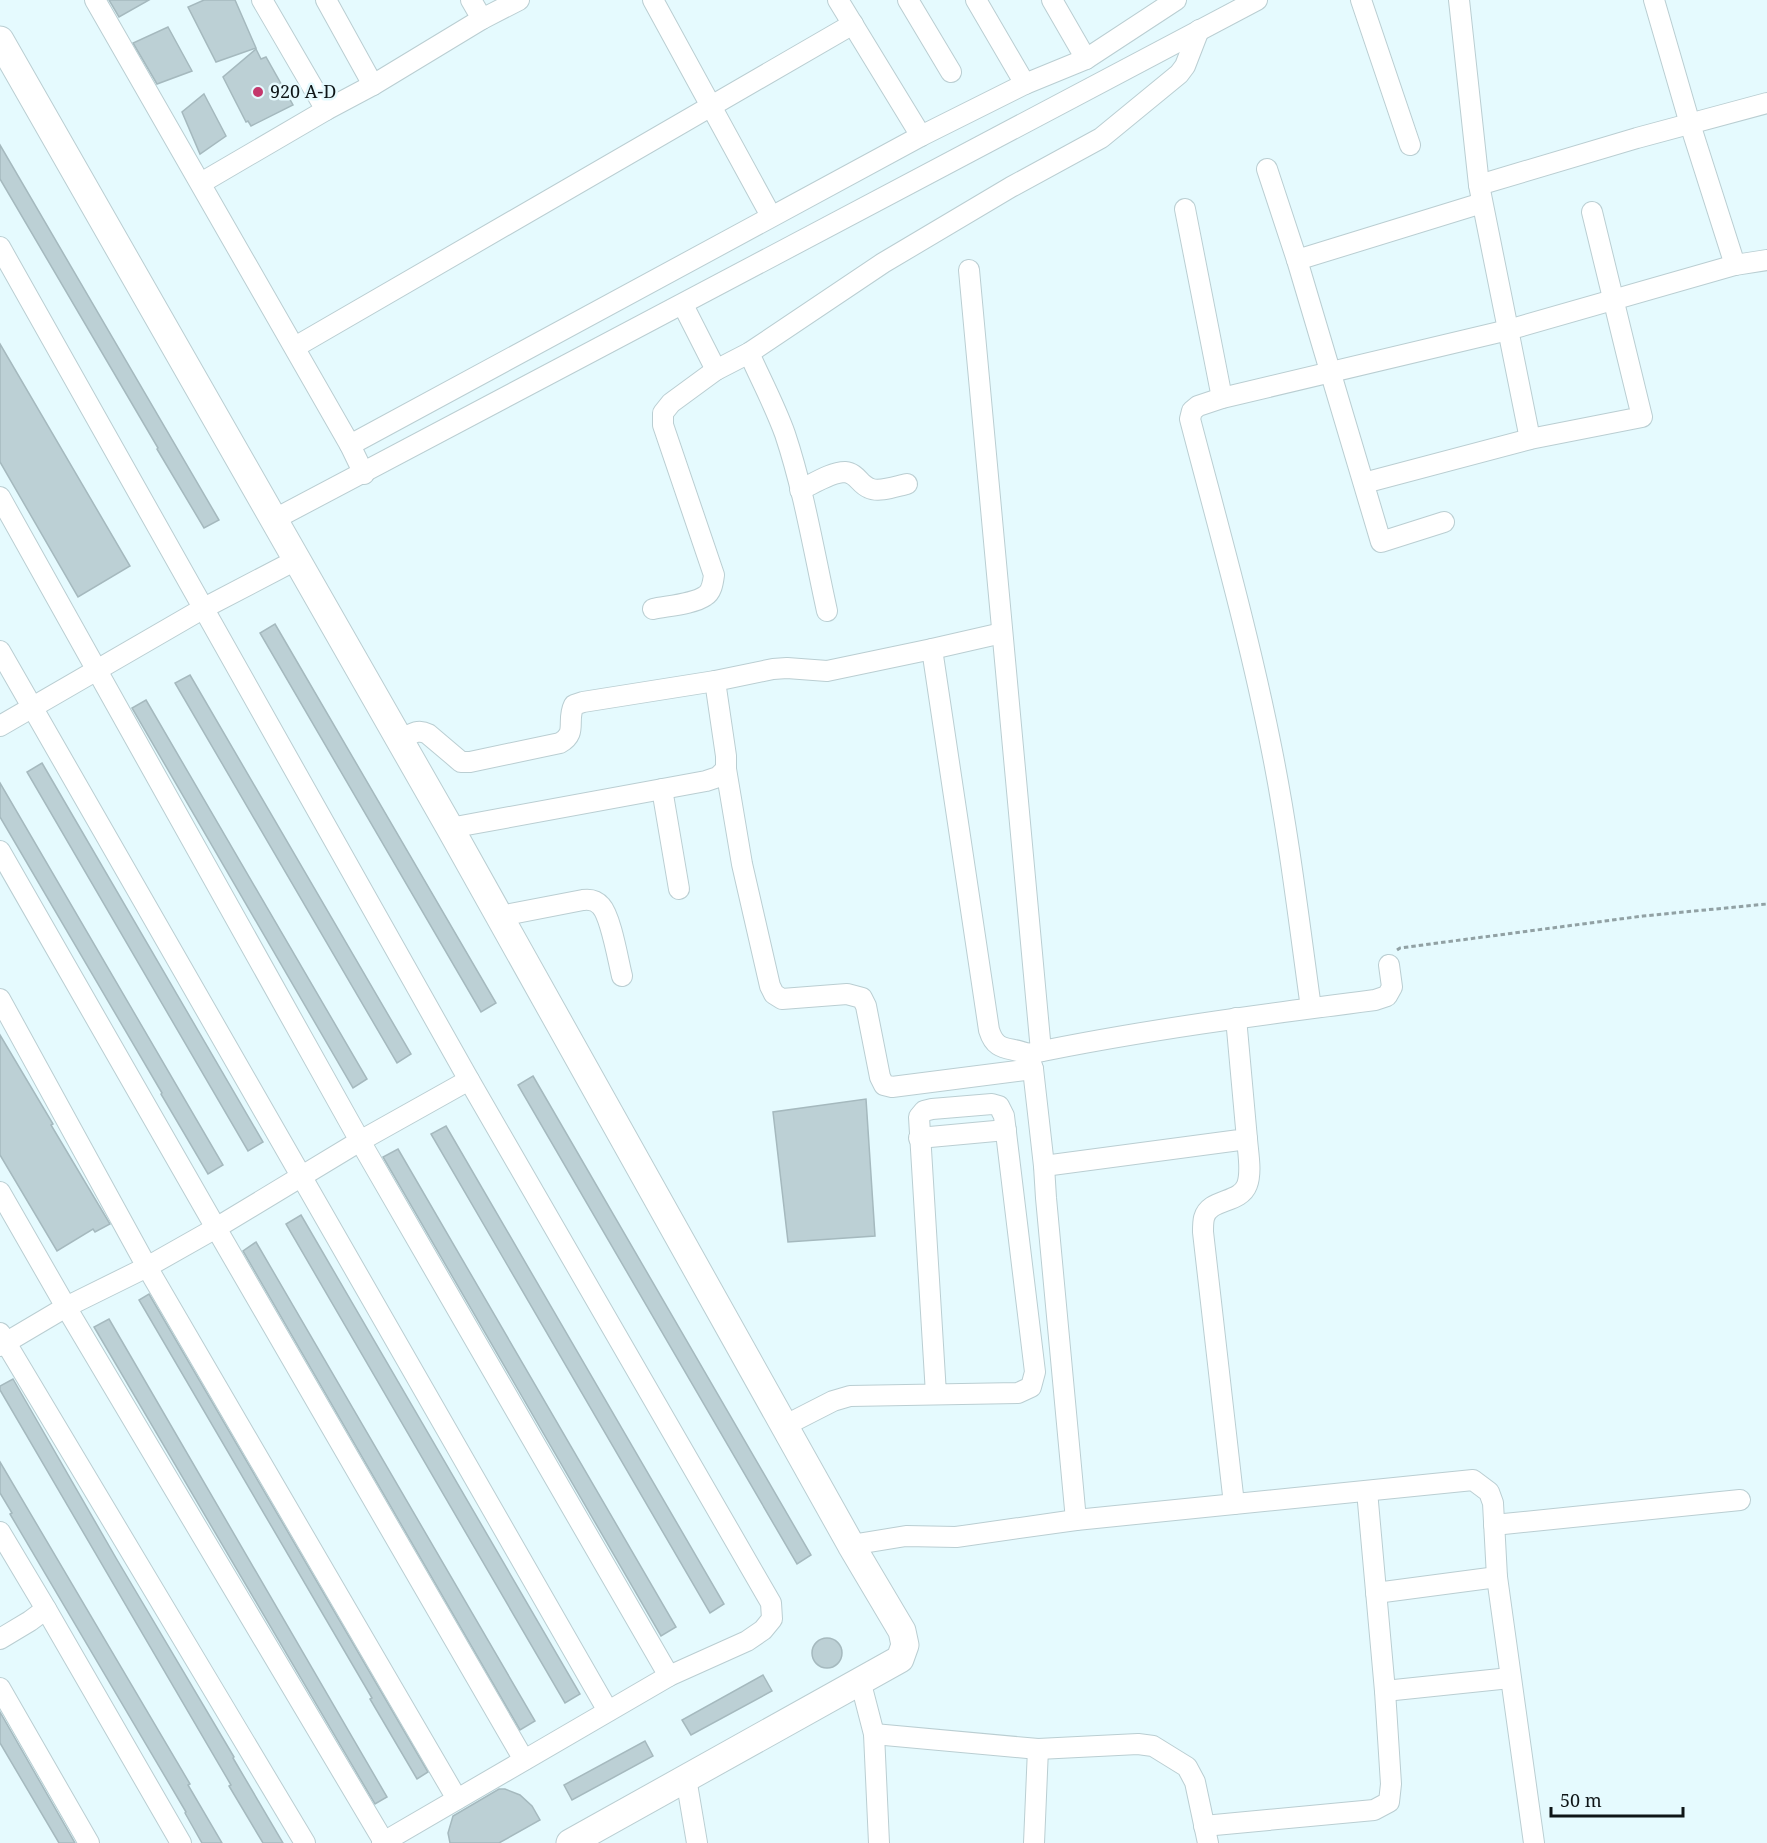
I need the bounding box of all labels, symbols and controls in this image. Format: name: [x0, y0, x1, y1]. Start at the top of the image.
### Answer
place label: 920 A-D: [270, 79, 336, 103]
marker: 920 A-D: [251, 85, 265, 99]
scale bar: [1551, 1780, 1683, 1818]
text: 50 m: [1560, 1788, 1602, 1812]

